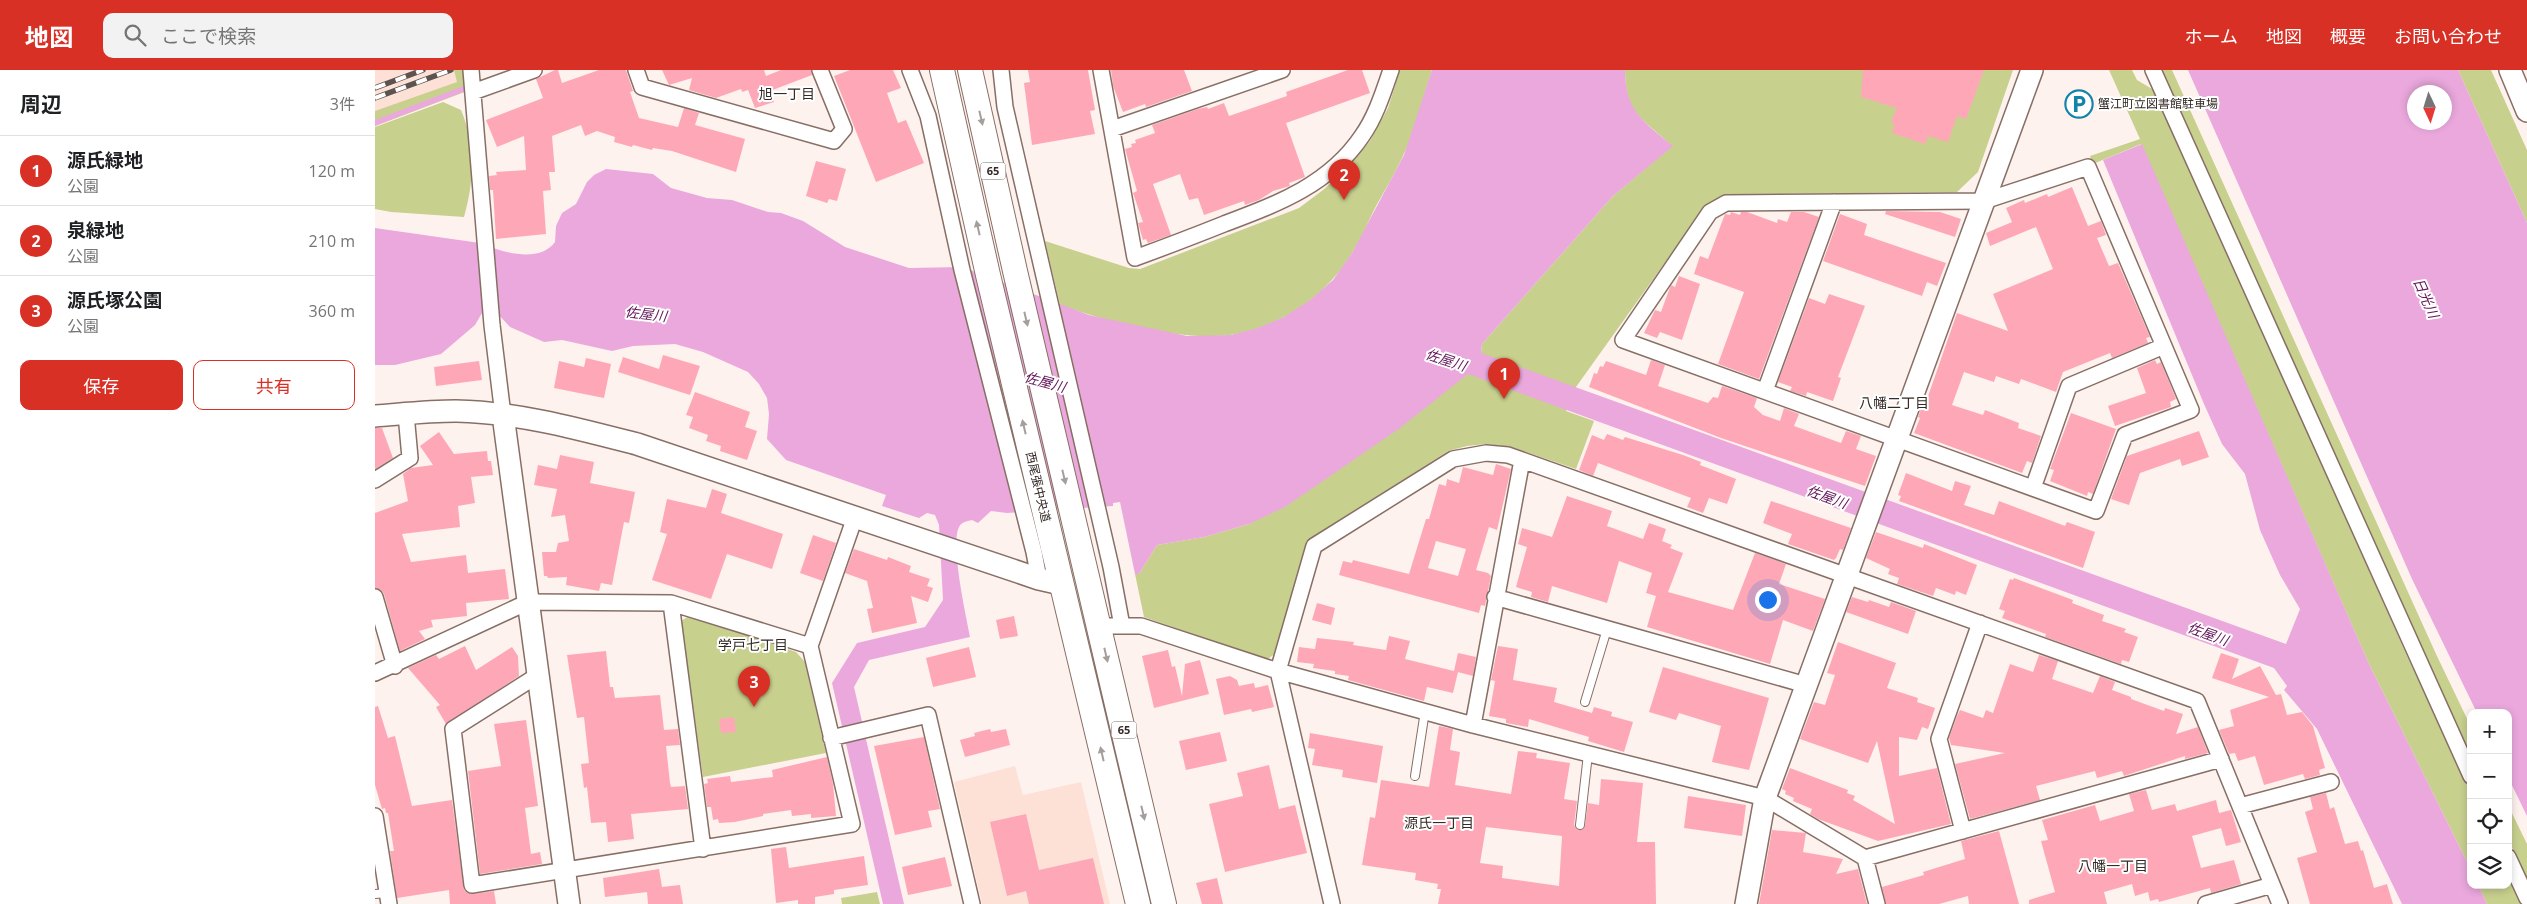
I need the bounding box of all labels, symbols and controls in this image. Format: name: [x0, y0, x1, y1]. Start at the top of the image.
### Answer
search box: [103, 13, 453, 58]
text: 地図: [25, 20, 73, 53]
icon: search: [121, 21, 149, 49]
text: ここで検索: [161, 23, 256, 49]
text: ホーム: [2185, 24, 2238, 48]
text: 地図: [2266, 24, 2302, 48]
text: 概要: [2330, 24, 2366, 48]
text: お問い合わせ: [2394, 24, 2502, 48]
district label: 旭一丁目: [759, 84, 815, 103]
north arrow: [2407, 85, 2452, 130]
parking icon: 蟹江町立図書館駐車場: [2064, 89, 2094, 119]
text: 周辺: [20, 90, 62, 118]
text: 3件: [330, 93, 355, 115]
place label: 蟹江町立図書館駐車場: [2098, 95, 2218, 112]
one-way arrow: [977, 110, 985, 125]
text: 源氏緑地: [67, 147, 143, 173]
pin: 2: [1328, 159, 1360, 200]
text: 1: [31, 160, 41, 182]
text: 120 m: [309, 160, 355, 182]
road number: 65: [981, 162, 1005, 180]
text: 公園: [67, 175, 99, 197]
text: 泉緑地: [67, 217, 124, 243]
one-way arrow: [973, 219, 981, 235]
text: 2: [31, 230, 41, 252]
text: 210 m: [309, 230, 355, 252]
text: 公園: [67, 245, 99, 267]
water label: 日光川: [2409, 275, 2444, 323]
text: 源氏塚公園: [67, 287, 162, 313]
text: 3: [31, 300, 41, 322]
text: 360 m: [309, 300, 355, 322]
water label: 佐屋川: [624, 302, 670, 326]
one-way arrow: [1022, 311, 1030, 326]
text: 公園: [67, 315, 99, 337]
water label: 佐屋川: [1423, 344, 1471, 376]
pin: 1: [1488, 358, 1520, 399]
button: 保存: [20, 360, 183, 410]
button: 共有: [193, 360, 355, 410]
water label: 佐屋川: [1022, 367, 1070, 397]
district label: 八幡二丁目: [1859, 393, 1929, 412]
one-way arrow: [1020, 420, 1028, 435]
street label: 西尾張中央道: [1022, 450, 1055, 524]
one-way arrow: [1060, 470, 1068, 485]
water label: 佐屋川: [1804, 480, 1852, 513]
your location: [1755, 587, 1781, 613]
water label: 佐屋川: [2185, 617, 2233, 650]
district label: 学戸七丁目: [718, 635, 788, 654]
one-way arrow: [1102, 648, 1110, 663]
pin: 3: [738, 666, 770, 707]
map controls: [2467, 709, 2512, 889]
button: +: [2467, 709, 2512, 754]
road number: 65: [1111, 722, 1137, 738]
one-way arrow: [1098, 747, 1106, 762]
button: −: [2467, 754, 2512, 799]
button: locate: [2467, 799, 2512, 844]
one-way arrow: [1139, 806, 1147, 821]
district label: 源氏一丁目: [1404, 813, 1474, 832]
button: layers: [2467, 844, 2512, 889]
district label: 八幡一丁目: [2078, 856, 2148, 875]

